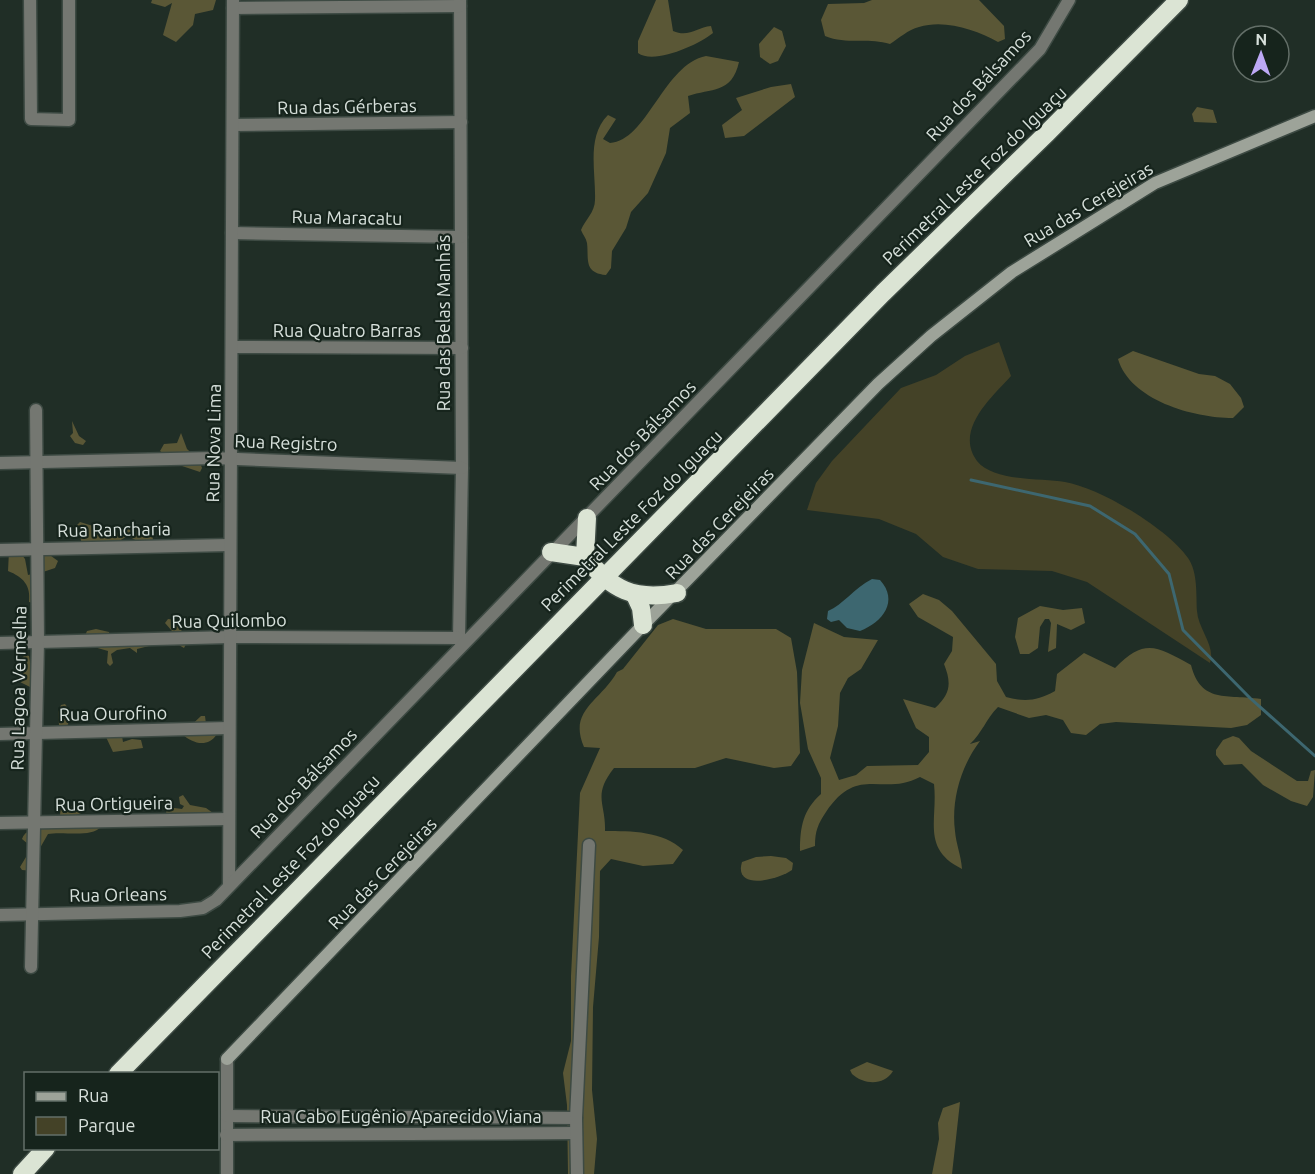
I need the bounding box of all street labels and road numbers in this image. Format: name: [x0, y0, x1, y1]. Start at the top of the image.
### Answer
street label: Rua dos Bálsamos: [922, 25, 1035, 145]
street label: Perimetral Leste Foz do Iguaçu: [878, 82, 1070, 268]
street label: Rua das Gérberas: [277, 95, 417, 117]
street label: Rua das Cerejeiras: [1020, 158, 1156, 250]
street label: Rua Maracatu: [291, 206, 403, 228]
street label: Rua das Belas Manhãs: [433, 235, 453, 411]
street label: Rua Quatro Barras: [273, 320, 421, 341]
street label: Rua dos Bálsamos: [585, 376, 699, 494]
street label: Rua Nova Lima: [202, 383, 224, 503]
street label: Perimetral Leste Foz do Iguaçu: [536, 425, 726, 615]
street label: Rua Registro: [234, 430, 338, 454]
street label: Rua das Cerejeiras: [661, 463, 777, 583]
street label: Rua Rancharia: [57, 518, 171, 540]
street label: Rua Lagoa Vermelha: [7, 605, 29, 771]
street label: Rua Quilombo: [171, 609, 287, 632]
street label: Rua Ourofino: [59, 702, 167, 724]
street label: Rua dos Bálsamos: [246, 724, 360, 842]
street label: Perimetral Leste Foz do Iguaçu: [197, 770, 383, 962]
street label: Rua Ortigueira: [55, 792, 173, 814]
street label: Rua das Cerejeiras: [324, 813, 440, 933]
street label: Rua Orleans: [69, 883, 167, 905]
street label: Rua Cabo Eugênio Aparecido Viana: [260, 1106, 542, 1126]

